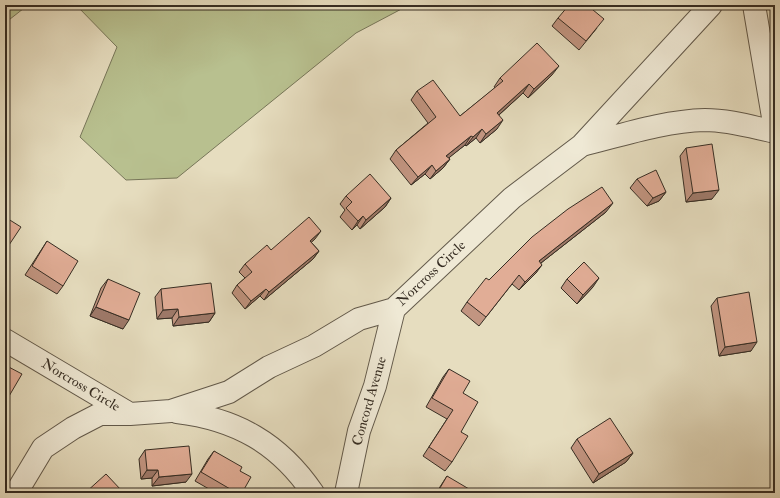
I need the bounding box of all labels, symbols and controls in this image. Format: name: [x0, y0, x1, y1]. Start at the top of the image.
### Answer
street label: Norcross Circle: [393, 237, 469, 309]
street label: Concord Avenue: [348, 354, 390, 448]
street label: Norcross Circle: [39, 355, 123, 415]

